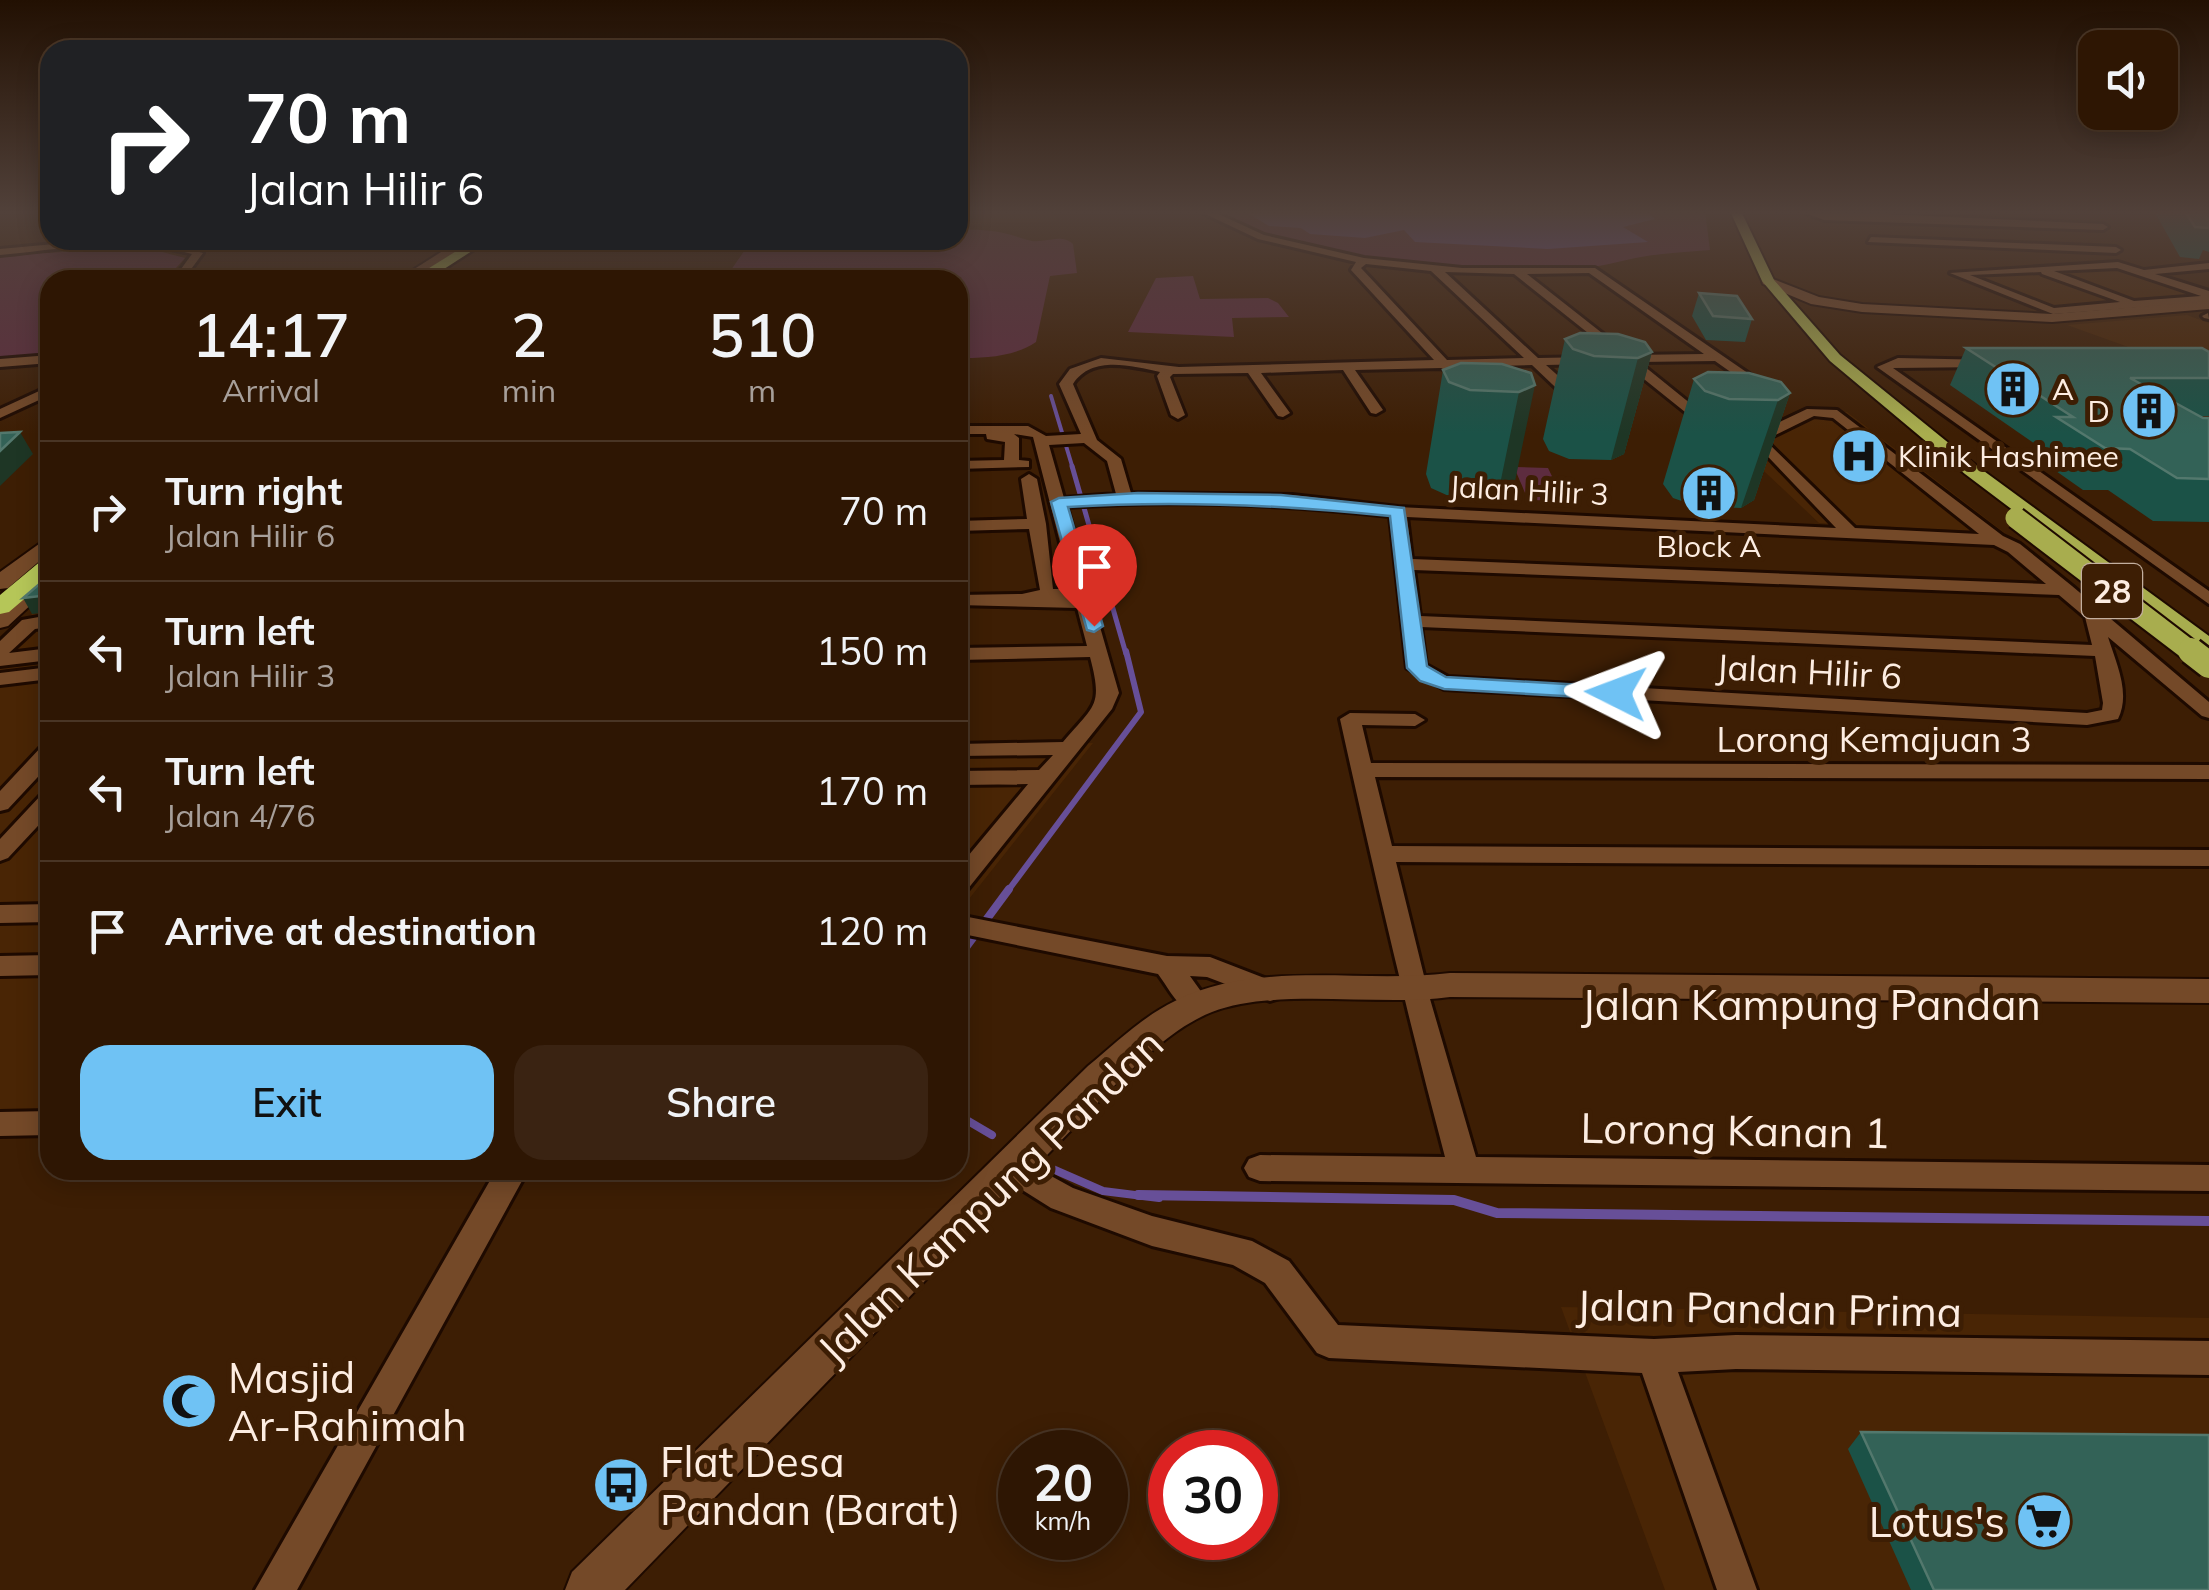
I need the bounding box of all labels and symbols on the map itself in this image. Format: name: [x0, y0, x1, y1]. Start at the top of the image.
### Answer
building icon: A: [1983, 359, 2043, 419]
place label: A: [2052, 370, 2074, 408]
building icon: D: [2119, 381, 2179, 441]
place label: D: [2088, 392, 2110, 430]
hospital icon: Klinik Hashimee: [1829, 426, 1889, 486]
place label: Klinik Hashimee: [1898, 437, 2119, 475]
building icon: Block A: [1679, 463, 1739, 523]
street label: Jalan Hilir 3: [1448, 467, 1610, 513]
pin: [1052, 524, 1137, 627]
place label: Block A: [1657, 527, 1761, 565]
road number: 28: [2082, 564, 2142, 618]
position arrow: [1564, 641, 1668, 745]
street label: Jalan Hilir 6: [1715, 644, 1903, 698]
street label: Lorong Kemajuan 3: [1717, 717, 2031, 761]
street label: Jalan Kampung Pandan: [1581, 978, 2041, 1031]
street label: Jalan Kampung Pandan: [806, 1017, 1174, 1375]
street label: Lorong Kanan 1: [1580, 1101, 1890, 1159]
street label: Jalan Pandan Prima: [1575, 1278, 1963, 1338]
place label: Masjid Ar-Rahimah: [228, 1351, 467, 1452]
mosque icon: Masjid Ar-Rahimah: [159, 1371, 219, 1431]
speed limit sign: 30: [1148, 1430, 1278, 1560]
place label: Flat Desa Pandan (Barat): [660, 1435, 961, 1536]
bus stop icon: Flat Desa Pandan (Barat): [591, 1455, 651, 1515]
supermarket icon: Lotus's: [2014, 1491, 2074, 1551]
place label: Lotus's: [1869, 1495, 2005, 1548]

